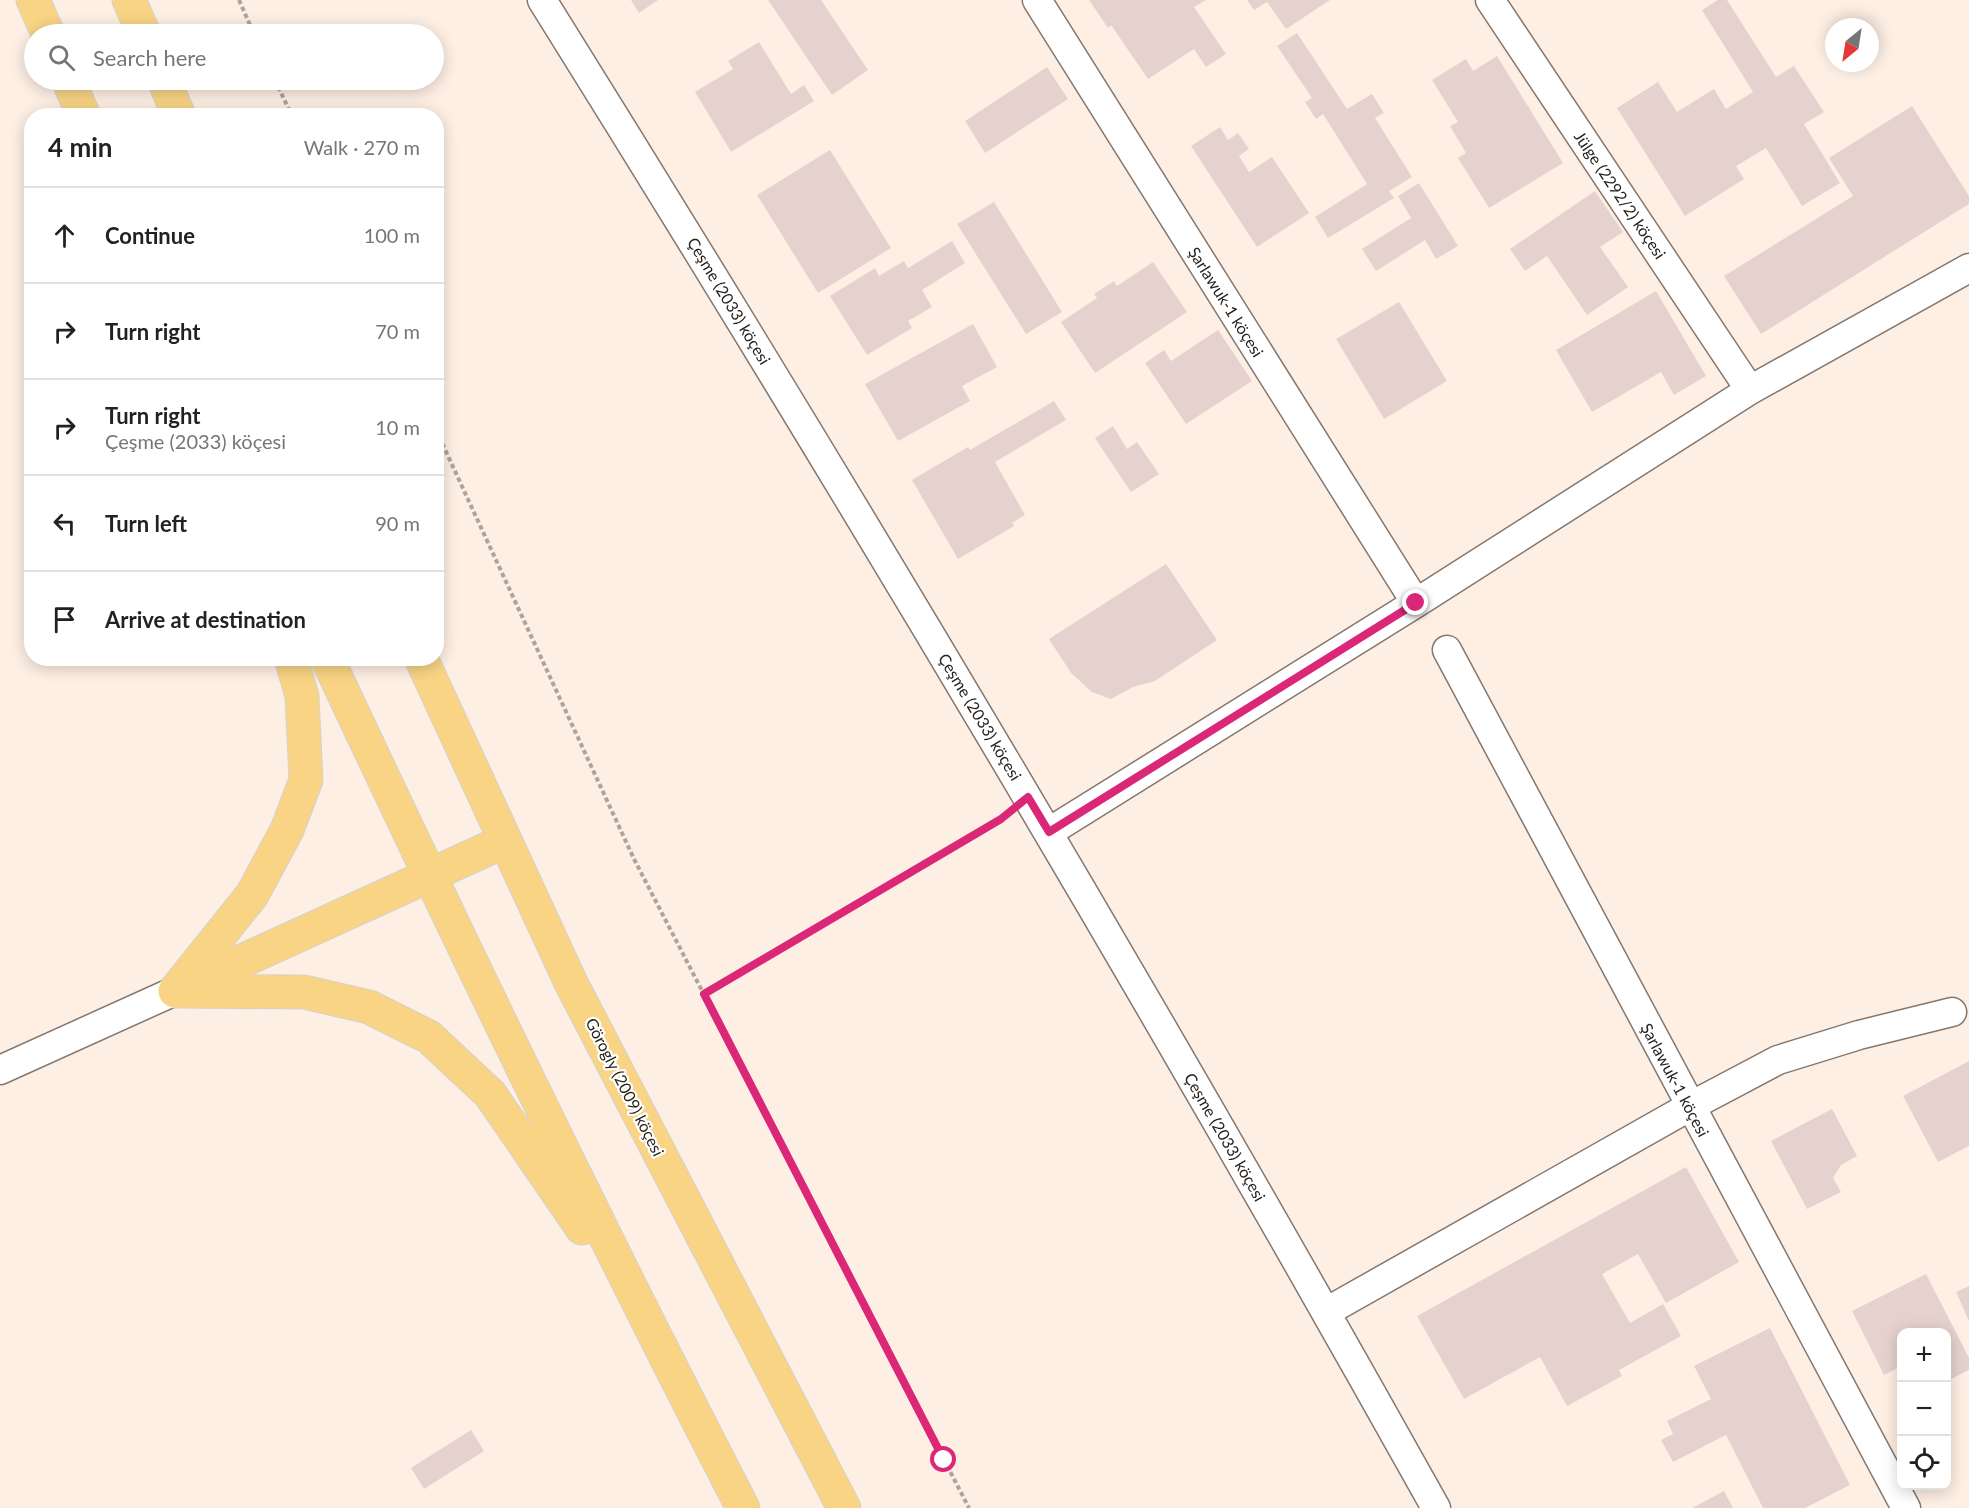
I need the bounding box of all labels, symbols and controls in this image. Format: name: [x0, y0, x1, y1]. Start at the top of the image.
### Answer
north arrow: [1825, 18, 1879, 72]
search box: [24, 24, 444, 90]
icon: search: [45, 41, 78, 74]
text: Search here: [93, 44, 206, 71]
street label: Jülge (2292/2) köçesi: [1571, 127, 1670, 262]
text: 4 min: [48, 131, 112, 163]
text: Walk · 270 m: [304, 135, 420, 159]
icon: ahead: [48, 219, 81, 252]
text: Continue: [105, 222, 195, 249]
text: 100 m: [364, 223, 420, 247]
street label: Çeşme (2033) köçesi: [684, 234, 775, 368]
street label: Şarlawuk-1 köçesi: [1185, 243, 1268, 360]
icon: right: [48, 315, 81, 348]
text: Turn right: [105, 318, 200, 345]
text: 70 m: [375, 319, 420, 343]
text: Turn right: [105, 402, 200, 429]
icon: right: [48, 411, 81, 444]
text: 10 m: [375, 415, 420, 439]
text: Çeşme (2033) köçesi: [105, 429, 286, 453]
icon: left: [48, 507, 81, 540]
text: Turn left: [105, 510, 187, 537]
text: 90 m: [375, 511, 420, 535]
route end: [1402, 589, 1428, 615]
icon: arrive: [48, 603, 81, 636]
text: Arrive at destination: [105, 606, 306, 633]
street label: Çeşme (2033) köçesi: [935, 650, 1026, 784]
street label: Görogly (2009) köçesi: [582, 1015, 669, 1159]
street label: Şarlawuk-1 köçesi: [1637, 1020, 1713, 1140]
street label: Çeşme (2033) köçesi: [1181, 1069, 1270, 1204]
map controls: [1897, 1328, 1951, 1490]
button: +: [1897, 1328, 1951, 1382]
button: −: [1897, 1382, 1951, 1436]
button: locate: [1897, 1436, 1951, 1490]
route start: [930, 1446, 956, 1472]

